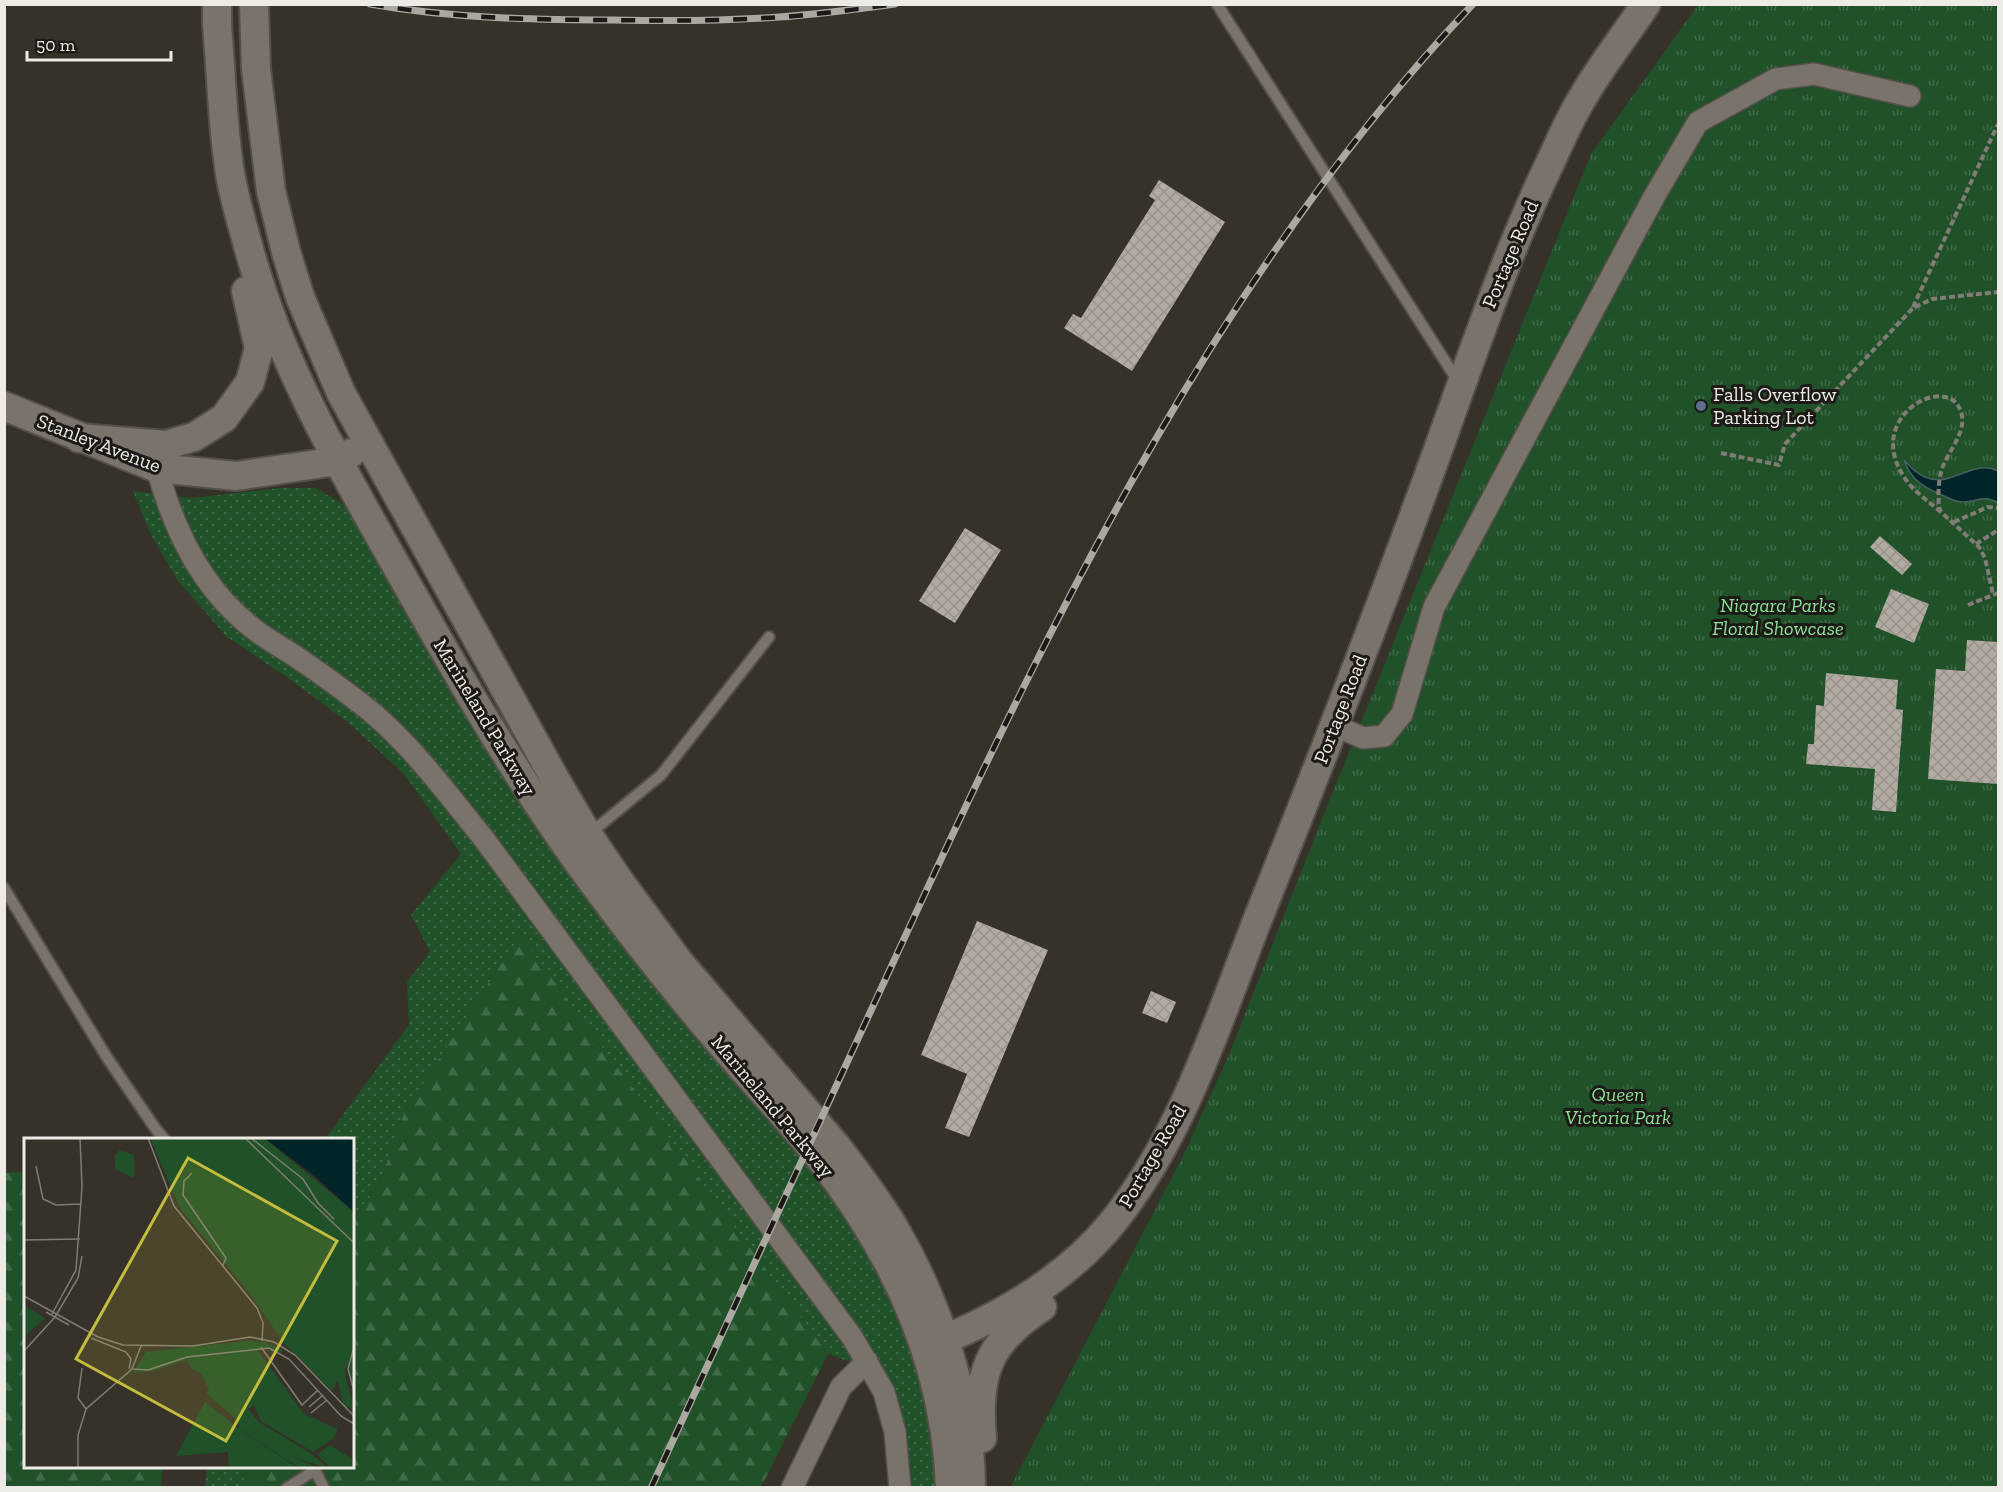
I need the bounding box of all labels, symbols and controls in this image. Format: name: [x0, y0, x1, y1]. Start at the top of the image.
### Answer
scale bar: [27, 24, 171, 62]
text: 50 m: [36, 34, 76, 56]
street label: Portage Road: [1477, 197, 1543, 311]
place label: Falls Overflow Parking Lot: [1713, 382, 1837, 429]
marker: Falls Overflow Parking Lot: [1694, 399, 1708, 413]
street label: Stanley Avenue: [34, 408, 164, 478]
park label: Niagara Parks Floral Showcase: [1712, 593, 1844, 640]
street label: Marineland Parkway: [429, 634, 542, 800]
street label: Portage Road: [1308, 651, 1372, 767]
street label: Marineland Parkway: [706, 1030, 840, 1183]
park label: Queen Victoria Park: [1565, 1082, 1671, 1129]
street label: Portage Road: [1113, 1100, 1191, 1212]
inset map: [24, 1138, 354, 1468]

